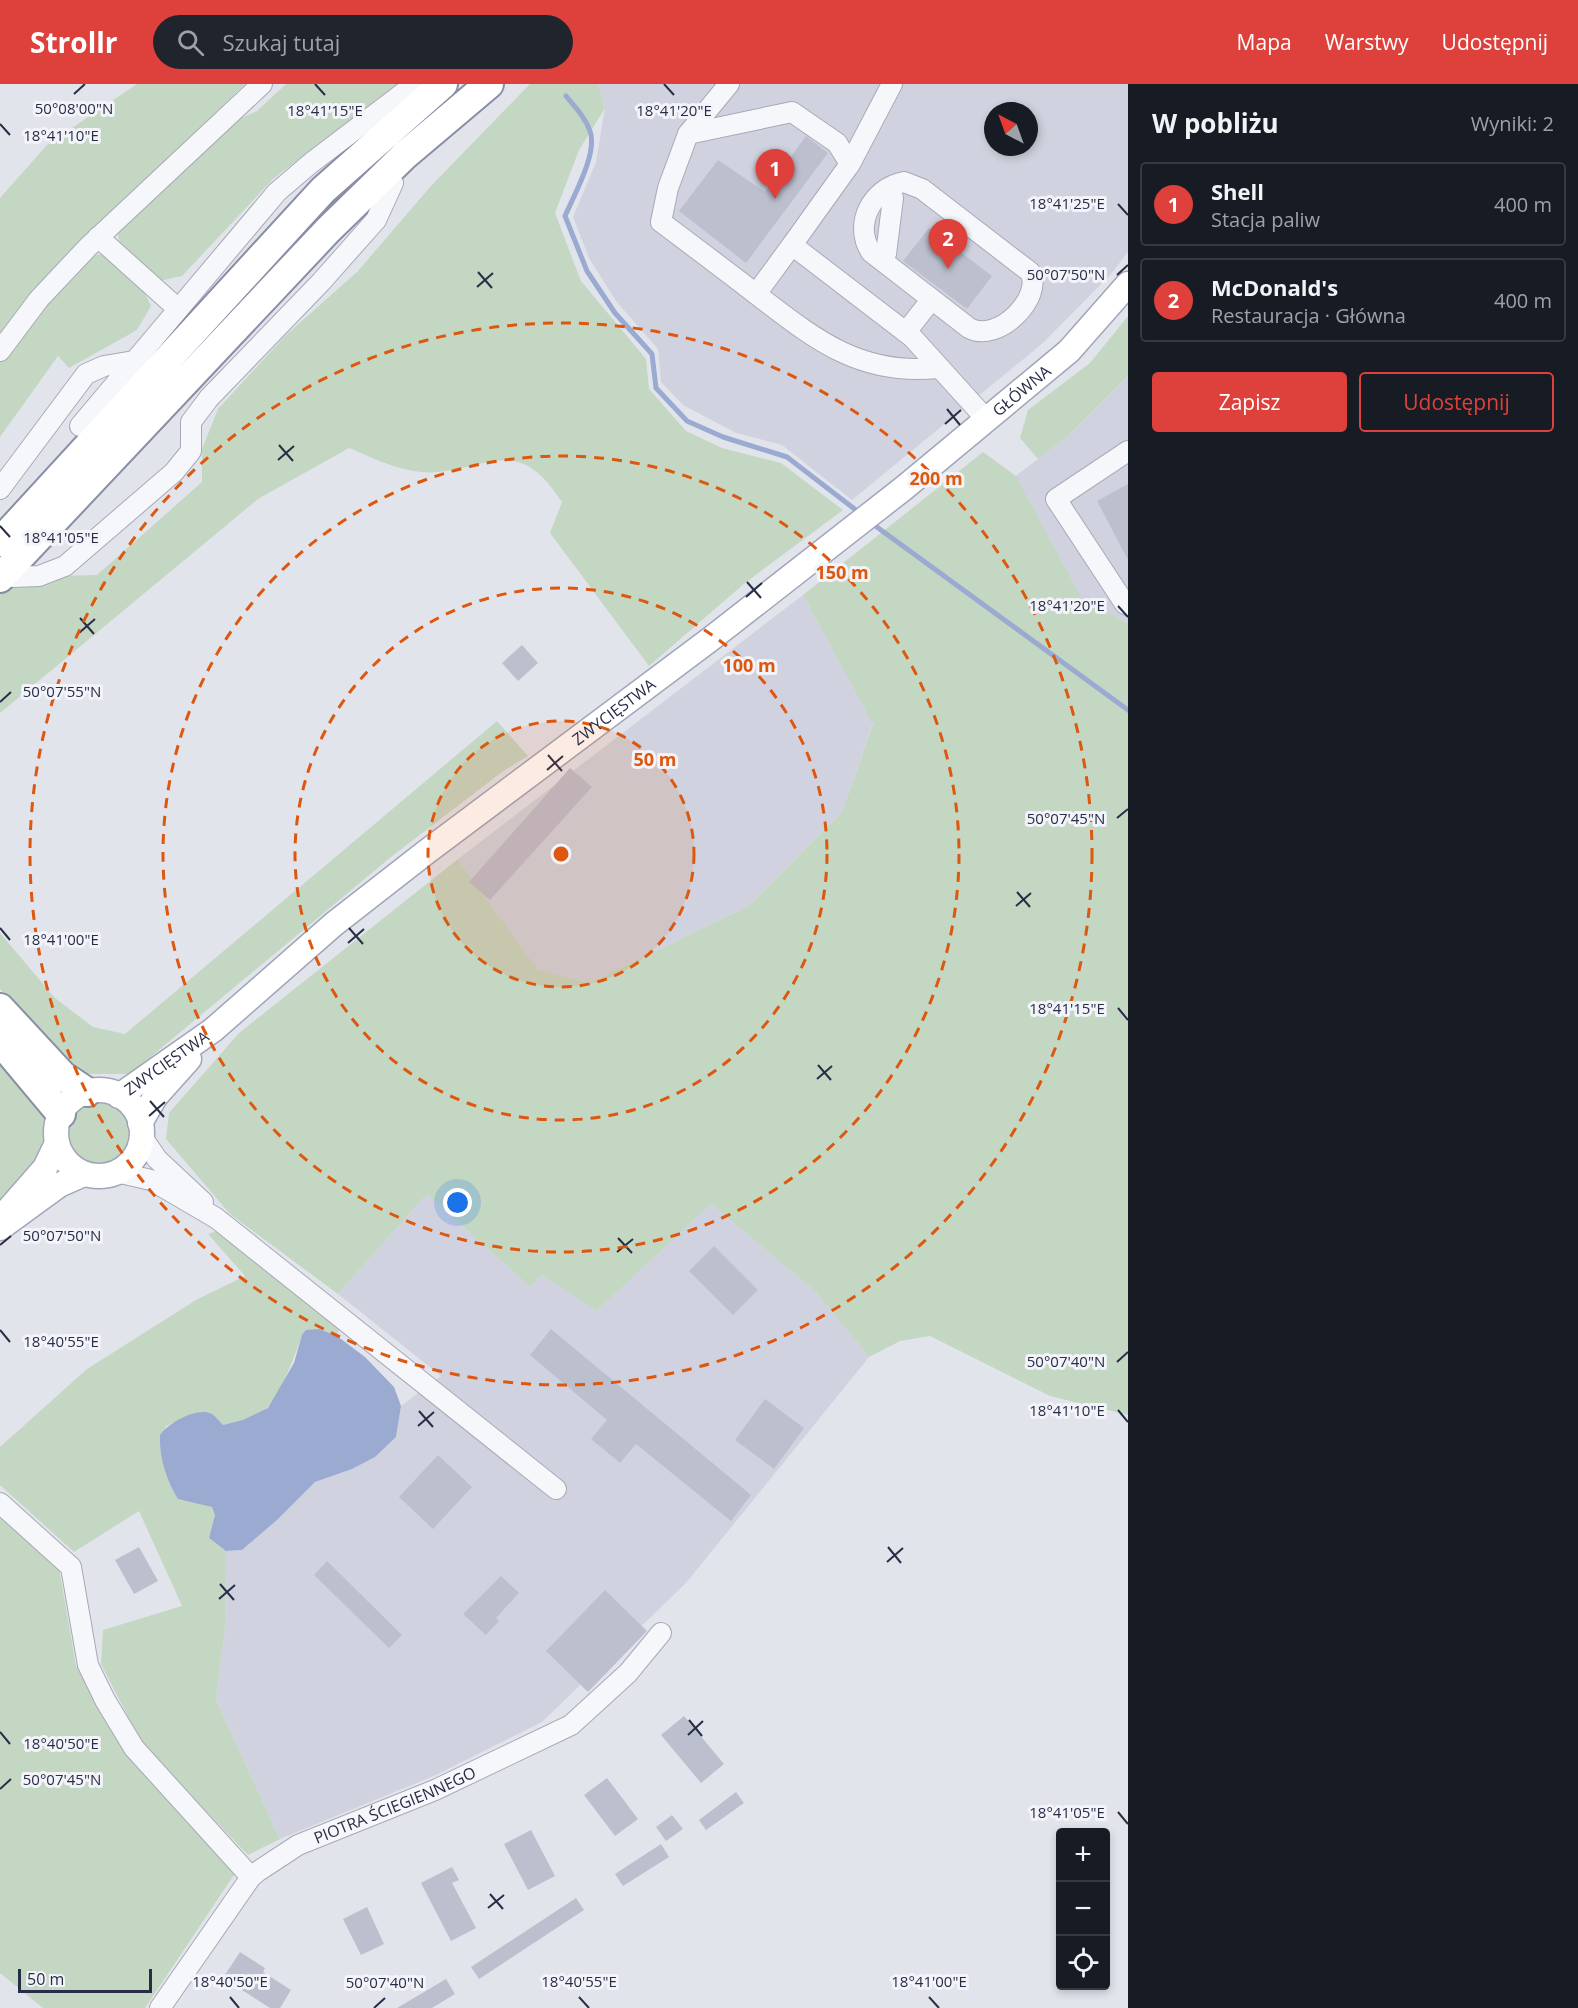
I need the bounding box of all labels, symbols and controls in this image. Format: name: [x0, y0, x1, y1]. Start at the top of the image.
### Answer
search box: [153, 15, 573, 69]
text: Strollr: [30, 23, 117, 61]
icon: search: [174, 26, 207, 59]
text: Szukaj tutaj: [222, 27, 340, 57]
text: Mapa: [1237, 28, 1292, 56]
text: Warstwy: [1325, 28, 1409, 56]
text: Udostępnij: [1442, 28, 1548, 56]
text: 50°08'00"N: [35, 98, 113, 118]
text: 18°41'15"E: [287, 100, 363, 120]
text: 18°41'20"E: [636, 100, 712, 120]
north arrow: [984, 102, 1038, 156]
text: W pobliżu: [1152, 105, 1279, 141]
text: Wyniki: 2: [1471, 110, 1554, 137]
text: 18°41'10"E: [23, 125, 99, 145]
pin: 1: [756, 150, 794, 199]
text: Shell: [1211, 176, 1264, 206]
text: 1: [1168, 191, 1179, 218]
text: 400 m: [1494, 191, 1552, 218]
text: 18°41'25"E: [1029, 193, 1105, 213]
text: Stacja paliw: [1211, 206, 1320, 233]
pin: 2: [928, 220, 968, 269]
text: 50°07'50"N: [1027, 264, 1105, 284]
text: McDonald's: [1211, 272, 1338, 302]
text: 2: [1168, 287, 1179, 314]
text: 400 m: [1494, 287, 1552, 314]
text: Restauracja · Główna: [1211, 302, 1406, 329]
street label: GŁÓWNA: [988, 359, 1056, 421]
button: Zapisz: [1152, 372, 1347, 432]
button: Udostępnij: [1359, 372, 1554, 432]
text: 200 m: [909, 466, 963, 490]
text: 18°41'05"E: [23, 527, 99, 547]
text: 150 m: [815, 560, 869, 584]
text: 18°41'20"E: [1029, 595, 1105, 615]
text: 100 m: [722, 653, 776, 677]
street label: ZWYCIĘSTWA: [568, 673, 661, 750]
text: 50°07'55"N: [23, 681, 101, 701]
text: 50 m: [634, 747, 676, 771]
text: 50°07'45"N: [1027, 808, 1105, 828]
centre of rings: [551, 844, 571, 864]
text: 18°41'00"E: [23, 929, 99, 949]
text: 18°41'15"E: [1029, 998, 1105, 1018]
street label: ZWYCIĘSTWA: [120, 1025, 214, 1100]
your location: [443, 1188, 472, 1217]
text: 50°07'50"N: [23, 1225, 101, 1245]
text: 18°40'55"E: [23, 1331, 99, 1351]
text: 50°07'40"N: [1027, 1351, 1105, 1371]
text: 18°41'10"E: [1029, 1400, 1105, 1420]
text: 18°40'50"E: [23, 1733, 99, 1753]
street label: PIOTRA ŚCIEGIENNEGO: [310, 1761, 479, 1849]
text: 50°07'45"N: [23, 1769, 101, 1789]
text: 18°41'05"E: [1029, 1802, 1105, 1822]
map controls: [1056, 1828, 1110, 1990]
button: +: [1056, 1828, 1110, 1882]
button: −: [1056, 1882, 1110, 1936]
button: locate: [1056, 1936, 1110, 1990]
scale bar: [18, 1966, 152, 1994]
text: 50 m: [27, 1968, 64, 1990]
text: 18°40'50"E: [192, 1971, 268, 1991]
text: 18°40'55"E: [541, 1971, 617, 1991]
text: 18°41'00"E: [891, 1971, 967, 1991]
text: 50°07'40"N: [346, 1972, 424, 1992]

